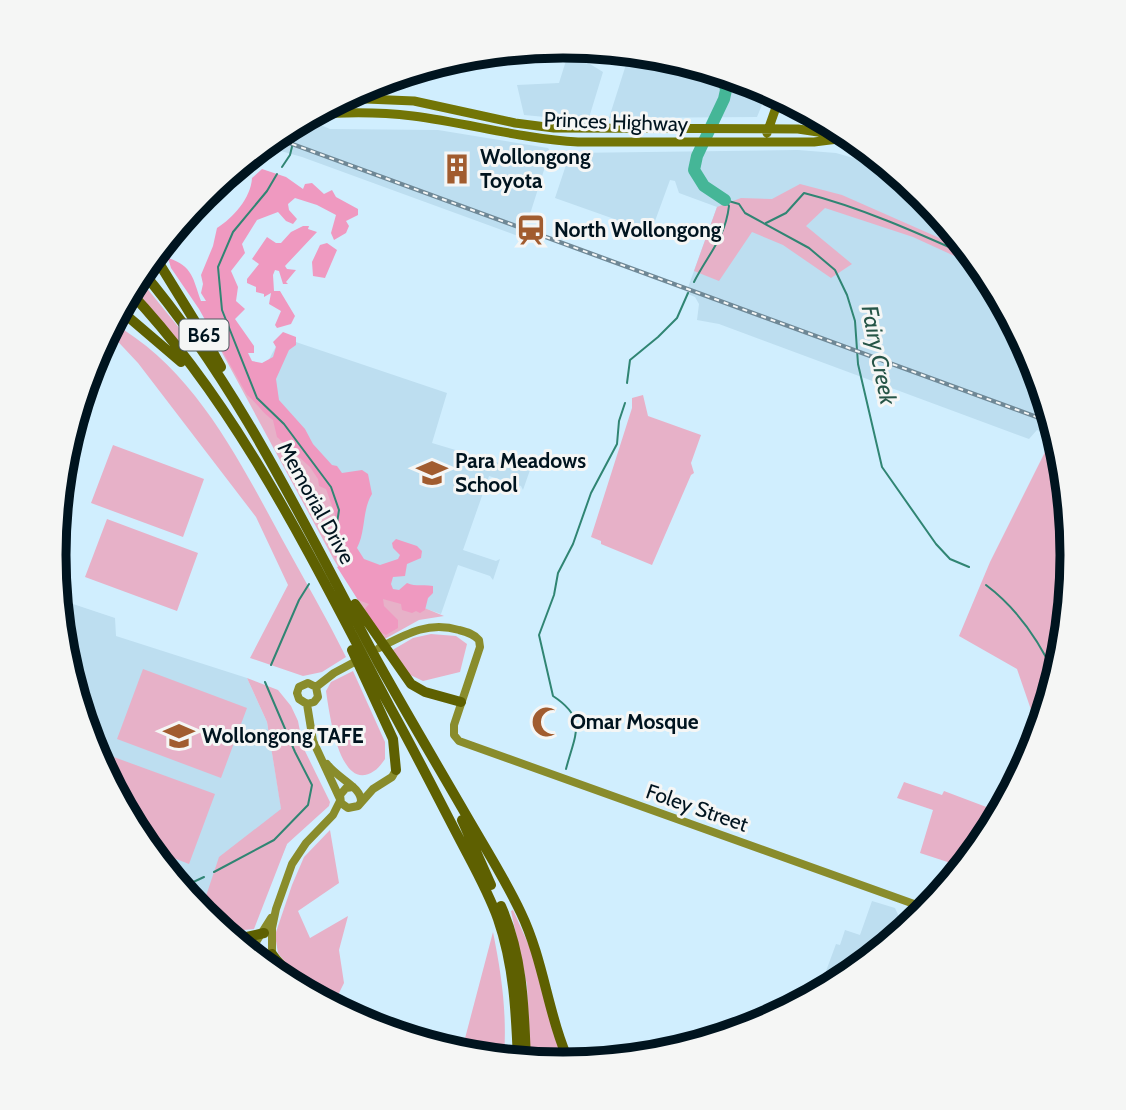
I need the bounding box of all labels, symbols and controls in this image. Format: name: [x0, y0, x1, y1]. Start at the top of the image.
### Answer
street label: Princes Highway: [543, 106, 689, 137]
place label: Wollongong Toyota: [480, 144, 591, 193]
building icon: Wollongong Toyota: [440, 152, 474, 186]
station icon: North Wollongong: [514, 213, 548, 247]
place label: North Wollongong: [554, 217, 722, 242]
water label: Fairy Creek: [856, 303, 903, 408]
road number: B65: [180, 320, 228, 350]
street label: Memorial Drive: [273, 437, 360, 568]
place label: Para Meadows School: [455, 448, 586, 497]
school or university icon: Para Meadows School: [415, 456, 449, 490]
mosque icon: Omar Mosque: [530, 705, 564, 739]
place label: Omar Mosque: [570, 709, 699, 734]
school or university icon: Wollongong TAFE: [162, 719, 196, 753]
place label: Wollongong TAFE: [202, 723, 364, 748]
street label: Foley Street: [643, 778, 752, 837]

